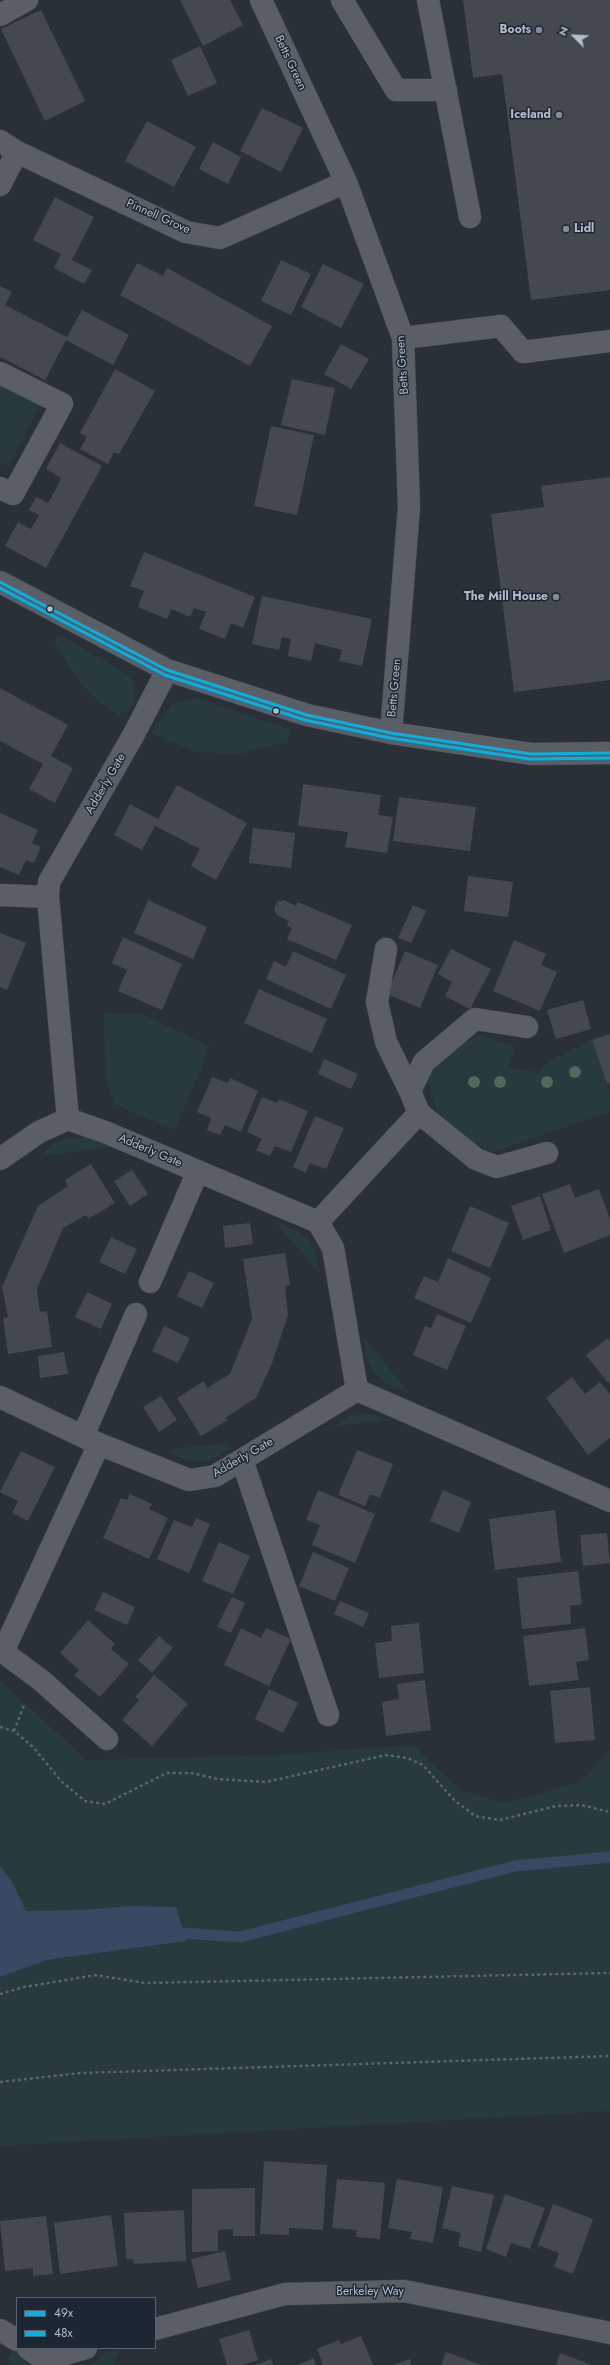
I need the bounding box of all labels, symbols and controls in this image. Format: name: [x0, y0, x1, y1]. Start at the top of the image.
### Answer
north arrow: [554, 16, 594, 56]
place label: Boots: [500, 23, 531, 37]
text: N: [554, 24, 572, 38]
marker: Boots: [534, 25, 544, 35]
street label: Betts Green: [271, 33, 309, 93]
place label: Iceland: [510, 108, 551, 122]
marker: Iceland: [554, 110, 564, 120]
street label: Pinnell Grove: [124, 196, 192, 238]
place label: Lidl: [574, 222, 594, 236]
marker: Lidl: [561, 224, 571, 234]
street label: Betts Green: [394, 335, 412, 395]
place label: The Mill House: [464, 590, 548, 604]
marker: The Mill House: [551, 592, 561, 602]
unlabelled marker: [45, 604, 55, 614]
street label: Betts Green: [385, 658, 405, 718]
unlabelled marker: [271, 706, 281, 716]
street label: Adderly Gate: [83, 751, 129, 817]
street label: Adderly Gate: [116, 1131, 184, 1171]
street label: Adderly Gate: [210, 1435, 276, 1481]
street label: Berkeley Way: [336, 2285, 404, 2299]
legend: [16, 2297, 156, 2349]
text: 49x: [54, 2304, 73, 2322]
text: 48x: [54, 2324, 73, 2342]

